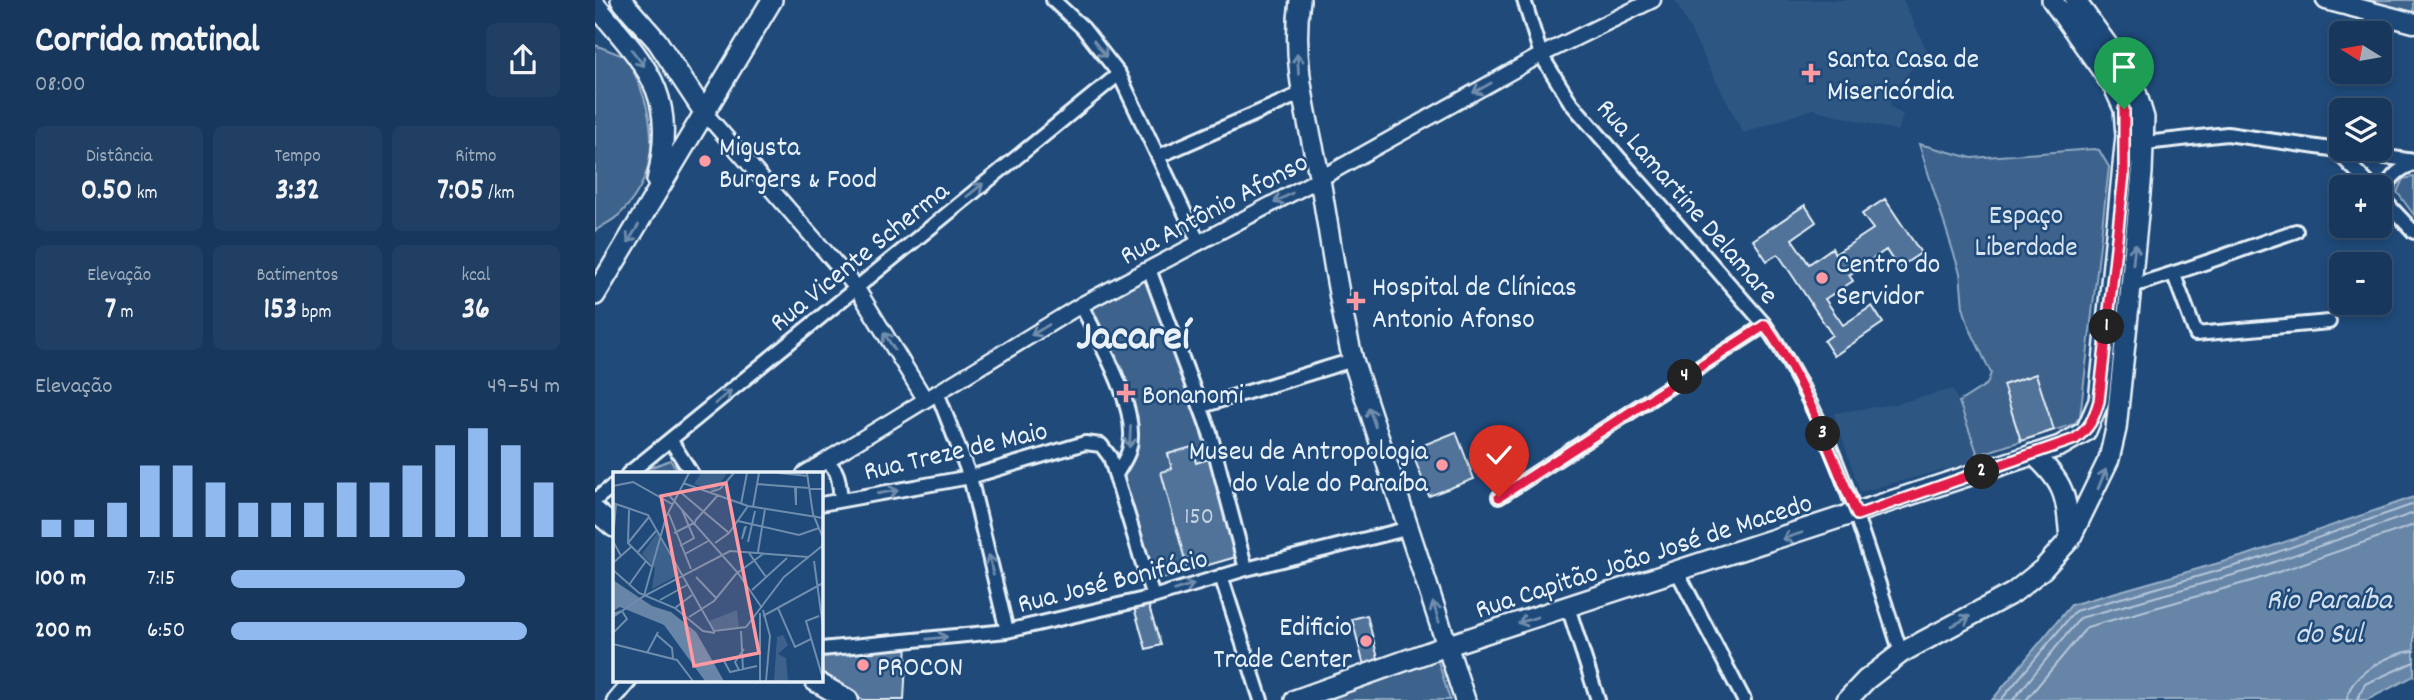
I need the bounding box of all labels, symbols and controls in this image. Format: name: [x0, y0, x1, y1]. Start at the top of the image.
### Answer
text: Corrida matinal: [35, 15, 260, 70]
north arrow: [2329, 21, 2392, 84]
map controls: [2329, 21, 2392, 315]
button: share: [486, 23, 560, 97]
pin: [2094, 37, 2154, 109]
one-way arrow: [1092, 40, 1107, 58]
place label: Santa Casa de Misericórdia: [1827, 42, 1979, 114]
one-way arrow: [631, 48, 646, 67]
icon: arrive: [2105, 48, 2143, 86]
one-way arrow: [1292, 52, 1305, 75]
marker: Santa Casa de Misericórdia: [1801, 63, 1821, 83]
text: 08:00: [35, 69, 86, 102]
one-way arrow: [1472, 81, 1492, 95]
street label: Rua Lamartine Delamare: [1584, 92, 1786, 315]
button: layers: [2329, 98, 2392, 161]
place label: Migusta Burgers & Food: [719, 130, 877, 202]
text: Distância: [86, 144, 152, 171]
text: Tempo: [274, 144, 321, 171]
text: Ritmo: [455, 144, 496, 171]
street label: Rua Antônio Afonso: [1114, 145, 1317, 278]
marker: Migusta Burgers & Food: [697, 153, 713, 169]
text: 0.50: [81, 171, 132, 214]
text: 3:32: [275, 171, 320, 214]
text: 7:05: [437, 171, 484, 214]
street label: Rua Vicente Scherma: [763, 173, 960, 344]
button: +: [2329, 175, 2392, 238]
text: km: [132, 181, 158, 208]
text: /km: [484, 181, 514, 208]
one-way arrow: [965, 183, 983, 198]
one-way arrow: [1273, 192, 1294, 206]
park label: Espaço Liberdade: [1974, 198, 2078, 270]
one-way arrow: [625, 223, 639, 243]
one-way arrow: [2128, 243, 2141, 266]
place label: Centro do Servidor: [1836, 247, 1940, 319]
button: −: [2329, 252, 2392, 315]
text: Elevação: [87, 263, 151, 290]
text: Batimentos: [256, 263, 339, 290]
text: kcal: [461, 263, 490, 290]
place label: Hospital de Clínicas Antonio Afonso: [1372, 270, 1577, 342]
marker: Centro do Servidor: [1814, 270, 1830, 286]
text: 7: [105, 290, 116, 333]
text: 153: [263, 290, 297, 333]
text: 36: [462, 290, 490, 333]
marker: Hospital de Clínicas Antonio Afonso: [1346, 291, 1366, 311]
text: m: [116, 300, 134, 327]
text: bpm: [297, 300, 332, 327]
district label: Jacareí: [1076, 310, 1194, 370]
pin: 1: [2089, 310, 2125, 344]
text: 1: [2104, 313, 2109, 340]
one-way arrow: [1030, 324, 1050, 338]
one-way arrow: [882, 332, 896, 352]
pin: 4: [1667, 360, 1703, 394]
text: 4: [1681, 363, 1688, 390]
text: Elevação: [35, 371, 112, 404]
text: 49–54 m: [487, 371, 560, 404]
place label: Bonanomi: [1142, 378, 1244, 418]
marker: Bonanomi: [1116, 383, 1136, 403]
one-way arrow: [714, 389, 732, 405]
one-way arrow: [1365, 407, 1377, 429]
street label: Rua Treze de Maio: [860, 413, 1052, 494]
pin: 3: [1805, 416, 1841, 452]
text: 3: [1818, 420, 1827, 447]
one-way arrow: [1123, 425, 1136, 447]
pin: [1469, 425, 1529, 497]
place label: Museu de Antropologia do Vale do Paraíba: [1189, 434, 1429, 506]
icon: check: [1480, 436, 1518, 474]
pin: 2: [1965, 454, 1999, 490]
marker: Museu de Antropologia do Vale do Paraíba: [1434, 457, 1450, 473]
text: 2: [1977, 458, 1986, 485]
one-way arrow: [2096, 468, 2109, 490]
inset map: [613, 472, 823, 682]
one-way arrow: [876, 485, 899, 498]
street label: Rua Capitão João José de Macedo: [1471, 485, 1818, 632]
house number: 150: [1184, 501, 1214, 535]
one-way arrow: [1781, 531, 1803, 543]
street label: Rua José Bonifácio: [1014, 541, 1212, 627]
one-way arrow: [984, 554, 997, 577]
text: 100 m: [35, 563, 86, 596]
text: 7:15: [147, 563, 175, 596]
one-way arrow: [1172, 580, 1194, 593]
water label: Rio Paraíba do Sul: [2266, 581, 2394, 658]
one-way arrow: [1428, 601, 1441, 623]
place label: Edificio Trade Center: [1213, 610, 1353, 682]
one-way arrow: [1950, 613, 1971, 627]
text: 200 m: [35, 615, 91, 648]
text: 6:50: [147, 615, 185, 648]
one-way arrow: [1518, 615, 1540, 627]
one-way arrow: [926, 631, 948, 644]
marker: Edificio Trade Center: [1358, 633, 1374, 649]
place label: PROCON: [877, 650, 963, 690]
marker: PROCON: [855, 657, 871, 673]

